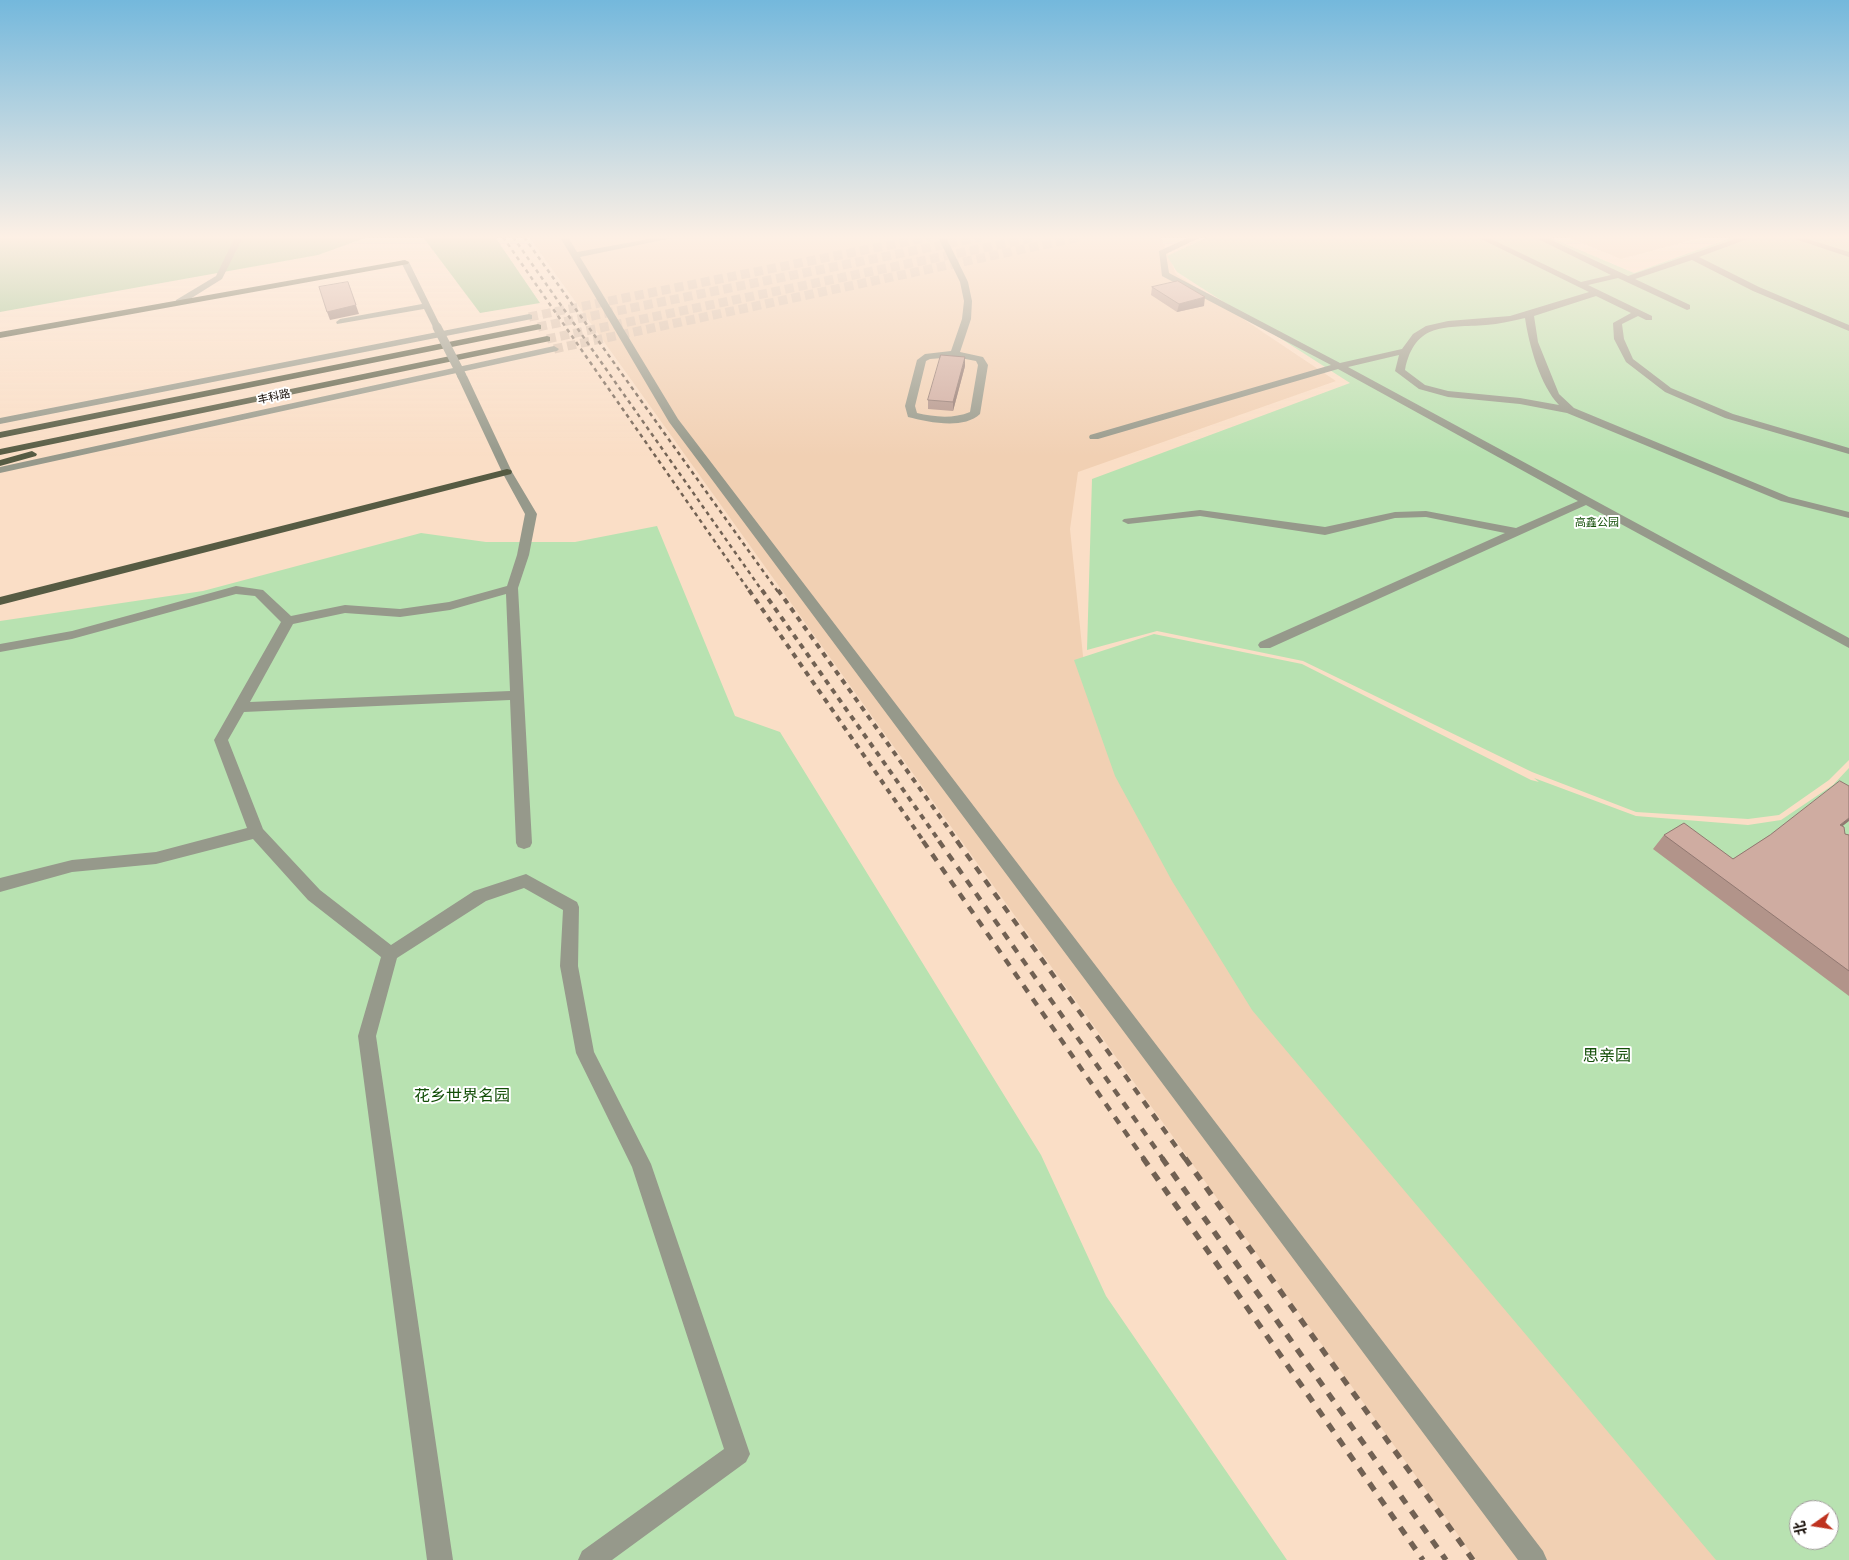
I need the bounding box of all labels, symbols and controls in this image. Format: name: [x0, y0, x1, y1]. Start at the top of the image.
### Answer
street label: 丰科路: [256, 387, 292, 407]
park label: 高鑫公园: [1575, 516, 1619, 530]
park label: 思亲园: [1583, 1046, 1631, 1066]
park label: 花乡世界名园: [414, 1086, 510, 1106]
north arrow: [1789, 1500, 1839, 1550]
text: 北: [1791, 1520, 1810, 1537]

